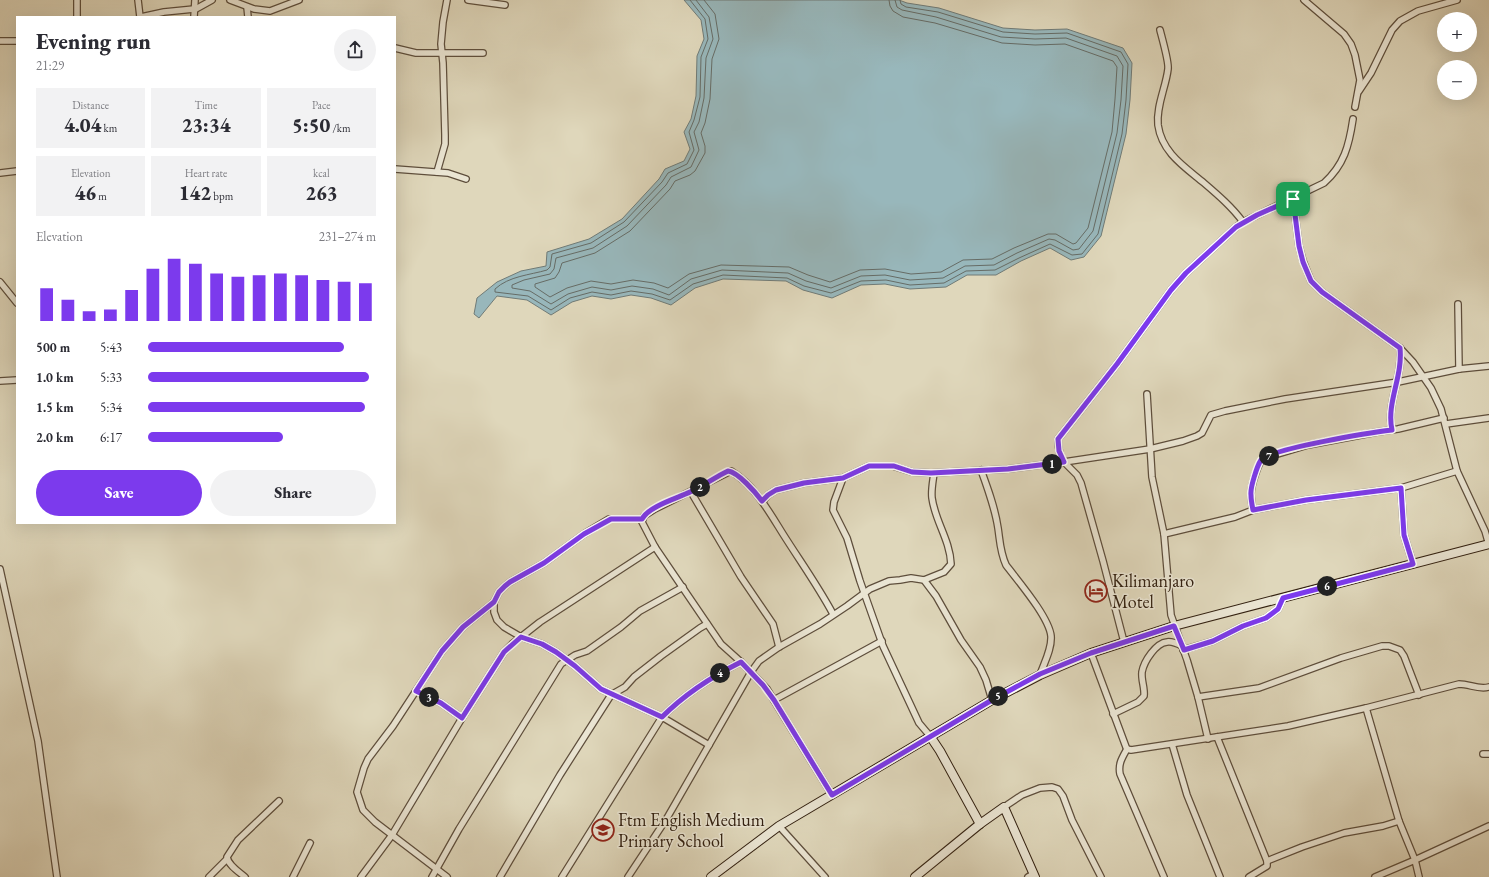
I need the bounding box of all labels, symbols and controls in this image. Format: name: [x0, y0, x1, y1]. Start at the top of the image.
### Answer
map controls: [1437, 12, 1477, 100]
button: +: [1437, 12, 1477, 52]
text: Evening run: [36, 27, 151, 56]
button: share: [334, 29, 376, 71]
text: 21:29: [36, 57, 64, 74]
button: −: [1437, 60, 1477, 100]
text: Distance: [72, 98, 109, 112]
text: Time: [195, 98, 217, 112]
text: Pace: [312, 98, 331, 112]
text: 4.04: [64, 112, 101, 138]
text: 23:34: [182, 112, 230, 138]
text: 5:50: [292, 112, 330, 138]
text: km: [101, 121, 117, 135]
text: /km: [330, 121, 351, 135]
text: Elevation: [71, 166, 110, 180]
text: Heart rate: [185, 166, 227, 180]
text: kcal: [313, 166, 330, 180]
text: 46: [74, 180, 96, 206]
text: 142: [179, 180, 211, 206]
text: 263: [305, 180, 338, 206]
pin: [1276, 182, 1310, 216]
icon: arrive: [1282, 188, 1304, 210]
text: m: [96, 189, 107, 203]
text: bpm: [211, 189, 233, 203]
text: Elevation: [36, 228, 83, 245]
text: 231–274 m: [319, 228, 376, 245]
text: 500 m: [36, 339, 70, 356]
text: 5:43: [100, 339, 122, 356]
text: 1.0 km: [36, 369, 74, 386]
text: 5:33: [100, 369, 122, 386]
text: 1.5 km: [36, 399, 74, 416]
text: 5:34: [100, 399, 122, 416]
text: 2.0 km: [36, 429, 74, 446]
text: 6:17: [100, 429, 122, 446]
pin: 7: [1259, 446, 1279, 466]
text: 7: [1266, 449, 1272, 463]
pin: 1: [1042, 454, 1062, 474]
text: 1: [1049, 457, 1055, 471]
button: Save: [36, 470, 202, 516]
button: Share: [210, 470, 376, 516]
pin: 2: [690, 477, 710, 497]
text: 2: [697, 480, 703, 494]
place label: Kilimanjaro Motel: [1112, 569, 1194, 613]
pin: 6: [1317, 576, 1337, 596]
hotel icon: Kilimanjaro Motel: [1083, 578, 1109, 604]
text: 6: [1324, 579, 1330, 593]
pin: 4: [710, 663, 730, 683]
text: 4: [717, 666, 723, 680]
pin: 5: [988, 686, 1008, 706]
pin: 3: [419, 687, 439, 707]
text: 5: [995, 689, 1001, 703]
text: 3: [426, 690, 432, 704]
place label: Ftm English Medium Primary School: [618, 808, 765, 852]
school or university icon: Ftm English Medium Primary School: [590, 817, 616, 843]

